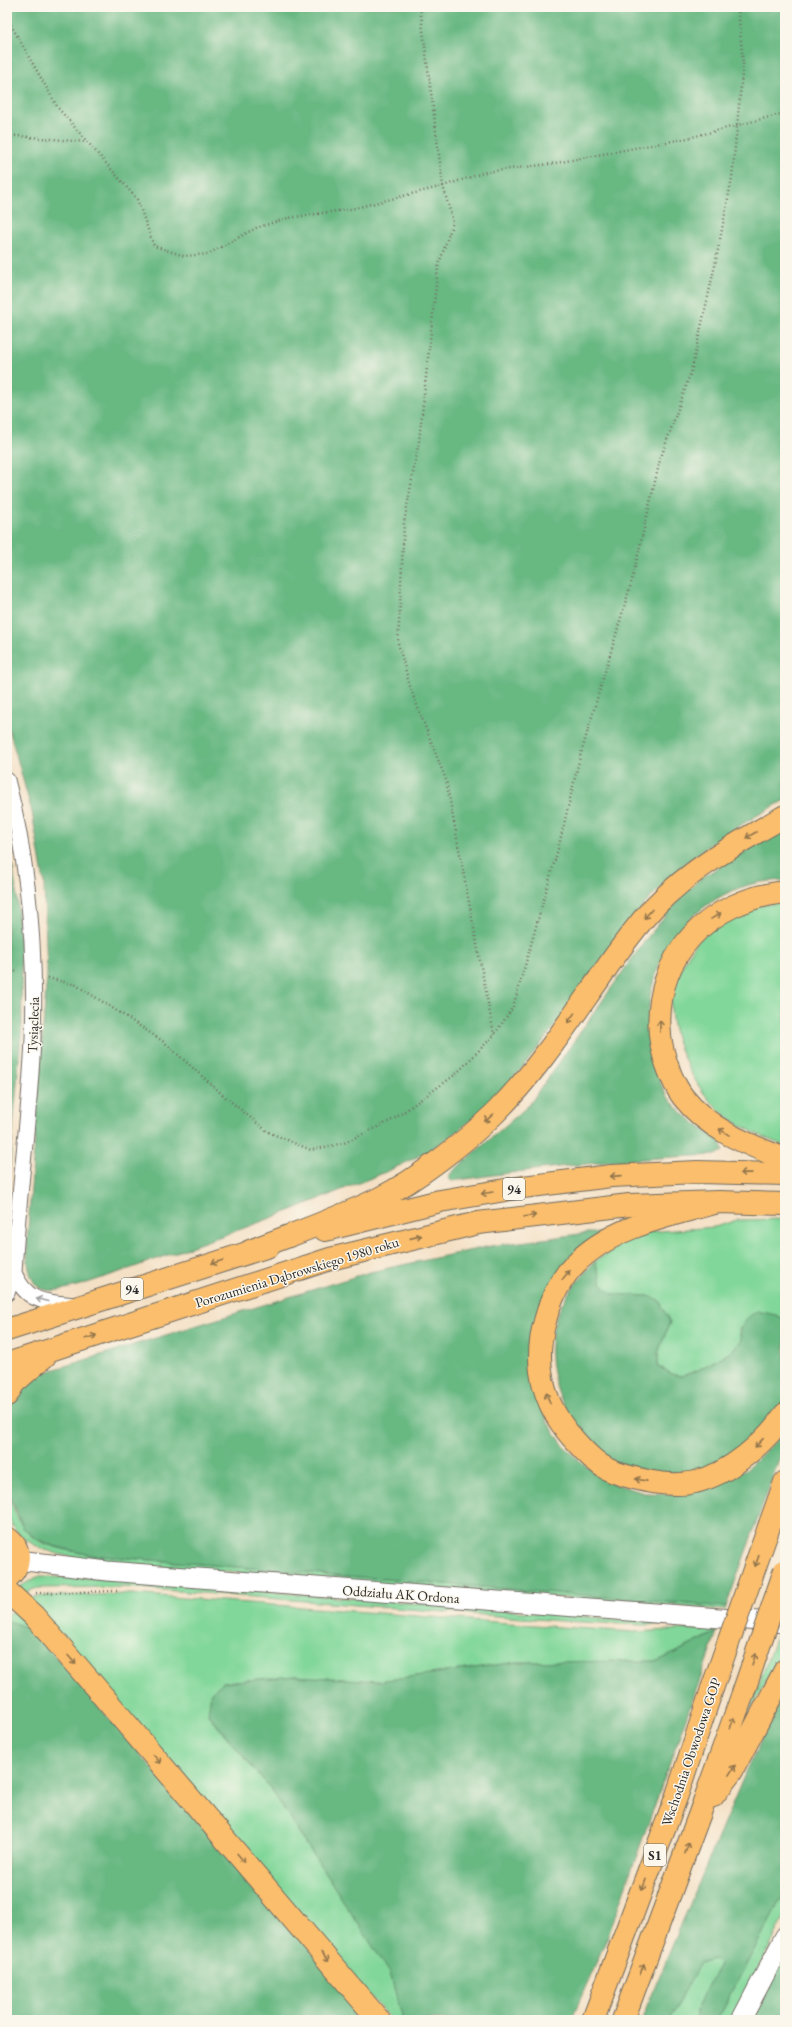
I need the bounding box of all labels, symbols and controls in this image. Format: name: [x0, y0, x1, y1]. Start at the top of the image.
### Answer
one-way arrow: [745, 832, 757, 840]
one-way arrow: [644, 909, 653, 919]
one-way arrow: [710, 911, 722, 919]
street label: Tysiąclecia: [23, 996, 43, 1054]
one-way arrow: [567, 1013, 575, 1024]
one-way arrow: [656, 1020, 664, 1033]
one-way arrow: [483, 1114, 494, 1123]
one-way arrow: [718, 1128, 730, 1136]
one-way arrow: [740, 1169, 753, 1177]
one-way arrow: [610, 1173, 623, 1180]
road number: 94: [503, 1178, 525, 1200]
one-way arrow: [481, 1189, 494, 1197]
one-way arrow: [523, 1212, 536, 1220]
street label: Porozumienia Dąbrowskiego 1980 roku: [193, 1232, 402, 1312]
one-way arrow: [409, 1233, 422, 1241]
one-way arrow: [210, 1259, 223, 1266]
one-way arrow: [562, 1269, 571, 1280]
road number: 94: [121, 1278, 143, 1300]
one-way arrow: [36, 1296, 49, 1304]
one-way arrow: [84, 1333, 97, 1340]
one-way arrow: [543, 1393, 551, 1405]
one-way arrow: [754, 1438, 764, 1448]
one-way arrow: [635, 1475, 648, 1483]
one-way arrow: [753, 1554, 761, 1566]
street label: Oddziału AK Ordona: [342, 1581, 461, 1607]
one-way arrow: [751, 1653, 759, 1665]
one-way arrow: [68, 1655, 77, 1665]
street label: Wschodnia Obwodowa GOP: [657, 1675, 725, 1829]
one-way arrow: [729, 1717, 736, 1730]
one-way arrow: [152, 1753, 161, 1764]
one-way arrow: [728, 1765, 736, 1776]
one-way arrow: [684, 1842, 692, 1854]
road number: S1: [644, 1844, 666, 1866]
one-way arrow: [237, 1852, 246, 1863]
one-way arrow: [640, 1878, 647, 1891]
one-way arrow: [321, 1951, 330, 1962]
one-way arrow: [639, 1963, 646, 1976]

